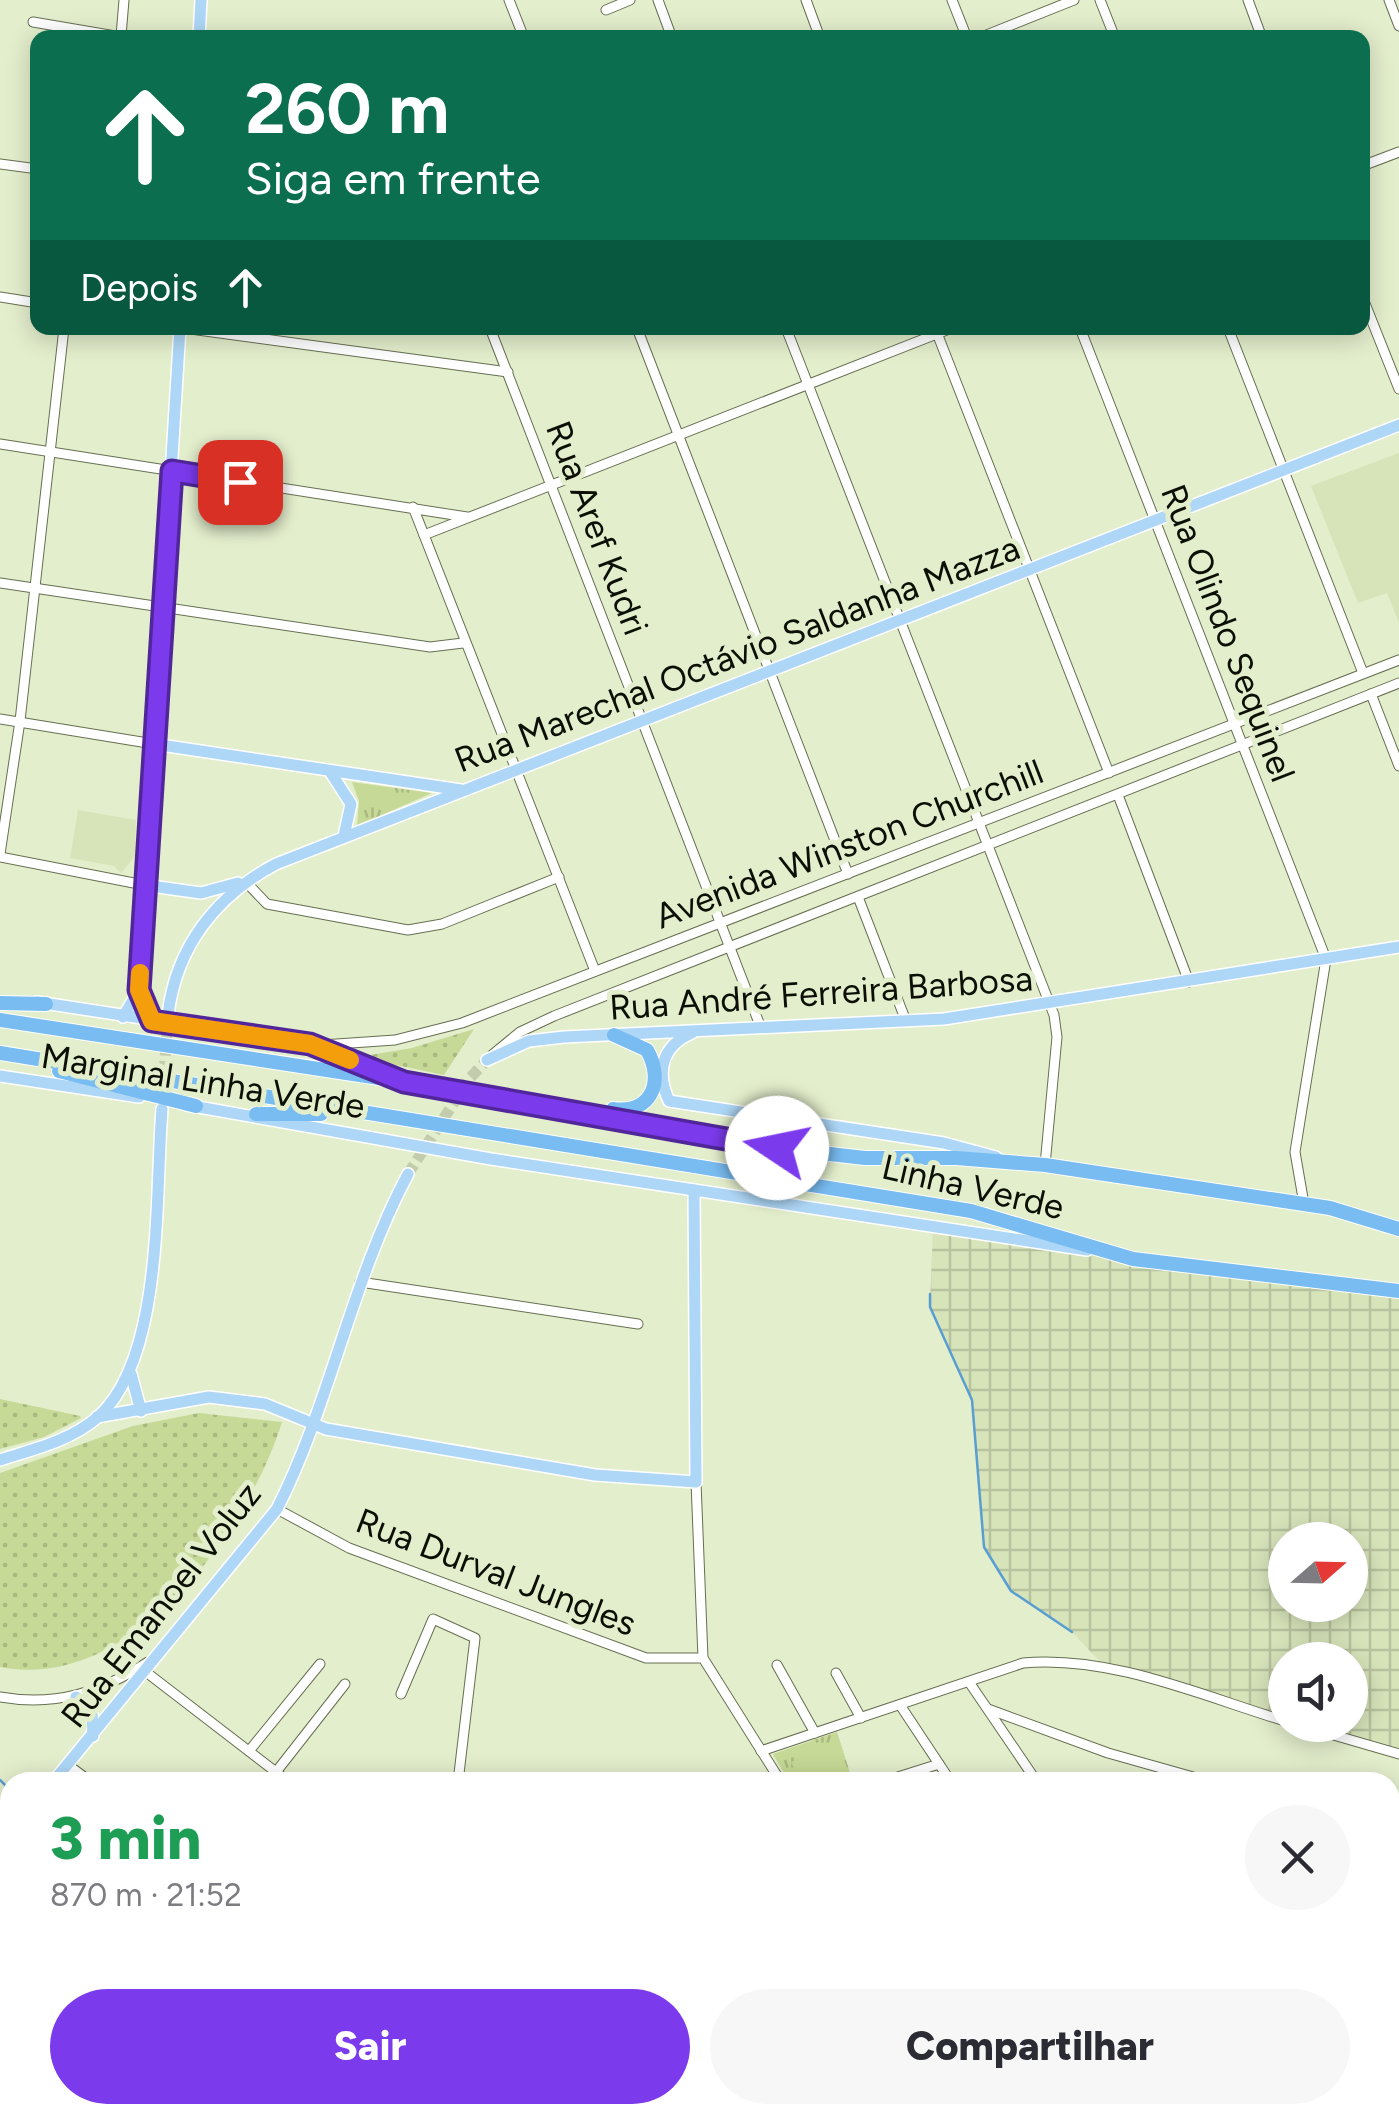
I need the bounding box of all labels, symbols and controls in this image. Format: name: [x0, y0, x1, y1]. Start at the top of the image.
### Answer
text: 260 m: [245, 66, 449, 151]
icon: ahead: [80, 70, 210, 200]
text: Siga em frente: [245, 151, 541, 205]
icon: ahead: [218, 260, 273, 315]
text: Depois: [80, 265, 198, 311]
street label: Rua Aref Kudri: [537, 415, 657, 641]
pin: [198, 440, 283, 525]
icon: arrive: [213, 455, 268, 510]
street label: Rua Olindo Sequinel: [1152, 479, 1304, 787]
street label: Rua Marechal Octávio Saldanha Mazza: [449, 527, 1025, 781]
street label: Avenida Winston Churchill: [649, 751, 1049, 937]
street label: Rua André Ferreira Barbosa: [608, 957, 1034, 1029]
street label: Marginal Linha Verde: [38, 1035, 368, 1127]
position arrow: [725, 1096, 829, 1200]
street label: Linha Verde: [878, 1146, 1068, 1228]
street label: Rua Emanoel Voluz: [52, 1474, 270, 1736]
street label: Rua Durval Jungles: [350, 1499, 642, 1645]
north arrow: [1268, 1522, 1368, 1622]
map controls: [1268, 1522, 1368, 1742]
button: sound: [1268, 1642, 1368, 1742]
text: 3 min: [50, 1802, 202, 1874]
button: close: [1245, 1805, 1350, 1910]
text: 870 m · 21:52: [50, 1876, 242, 1914]
button: Sair: [50, 1989, 690, 2104]
button: Compartilhar: [710, 1989, 1350, 2104]

